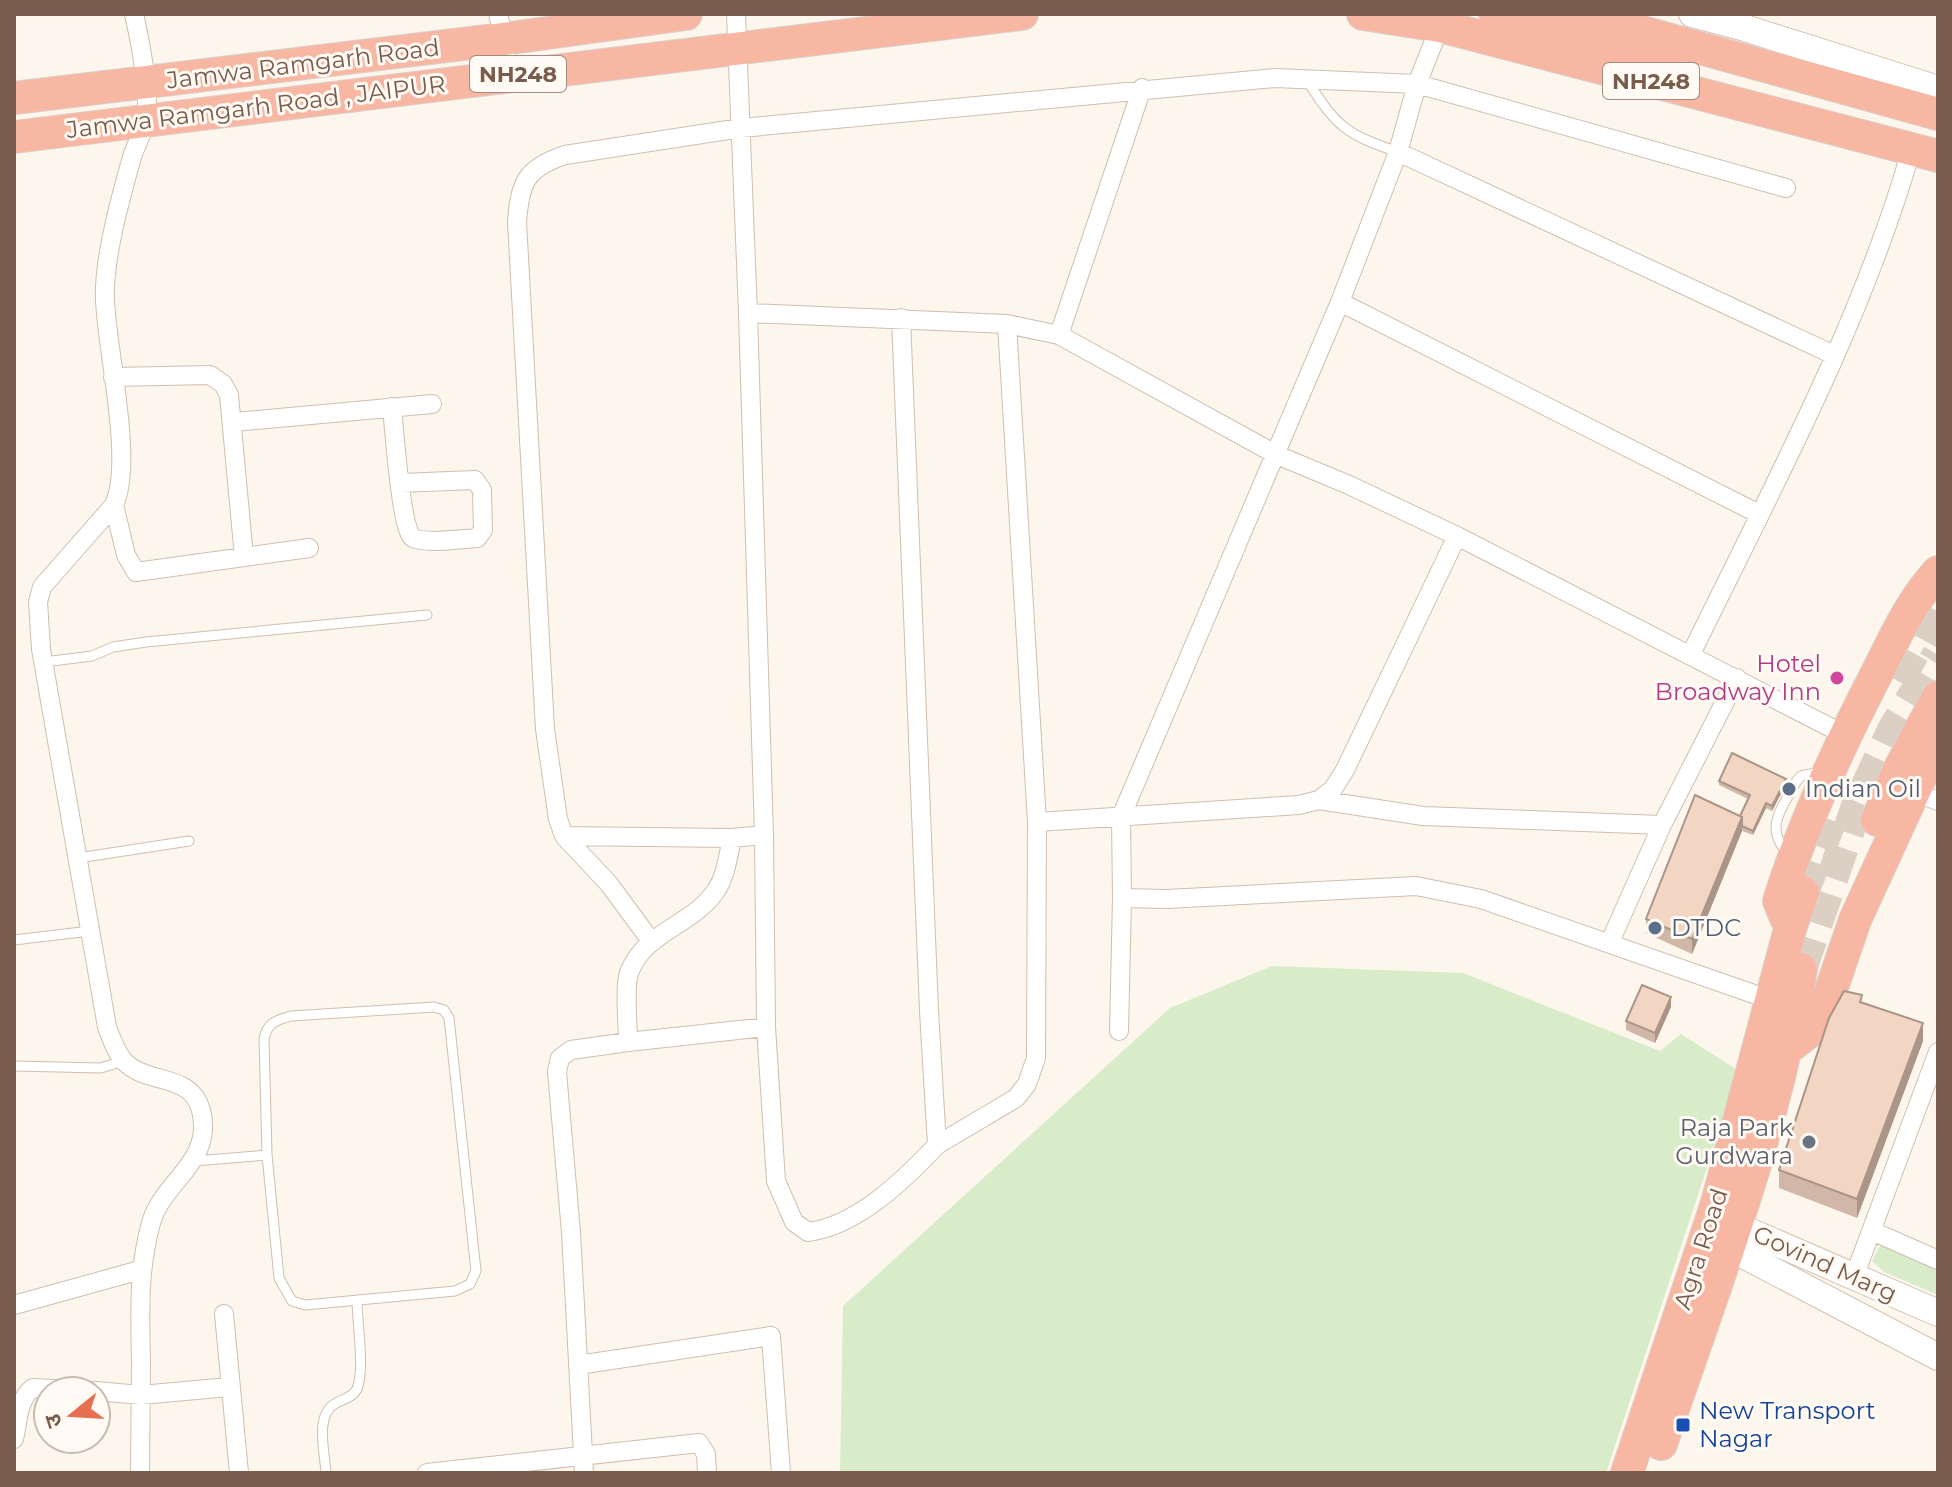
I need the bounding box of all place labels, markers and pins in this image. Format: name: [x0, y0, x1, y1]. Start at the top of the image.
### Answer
place label: Hotel Broadway Inn: [1655, 649, 1821, 706]
marker: Hotel Broadway Inn: [1828, 669, 1846, 687]
place label: Indian Oil: [1805, 774, 1921, 803]
marker: Indian Oil: [1780, 780, 1798, 798]
place label: DTDC: [1671, 913, 1741, 942]
marker: DTDC: [1646, 919, 1664, 937]
place label: Raja Park Gurdwara: [1675, 1113, 1794, 1170]
marker: Raja Park Gurdwara: [1800, 1133, 1818, 1151]
place label: New Transport Nagar: [1699, 1396, 1876, 1453]
marker: New Transport Nagar: [1674, 1416, 1692, 1434]

